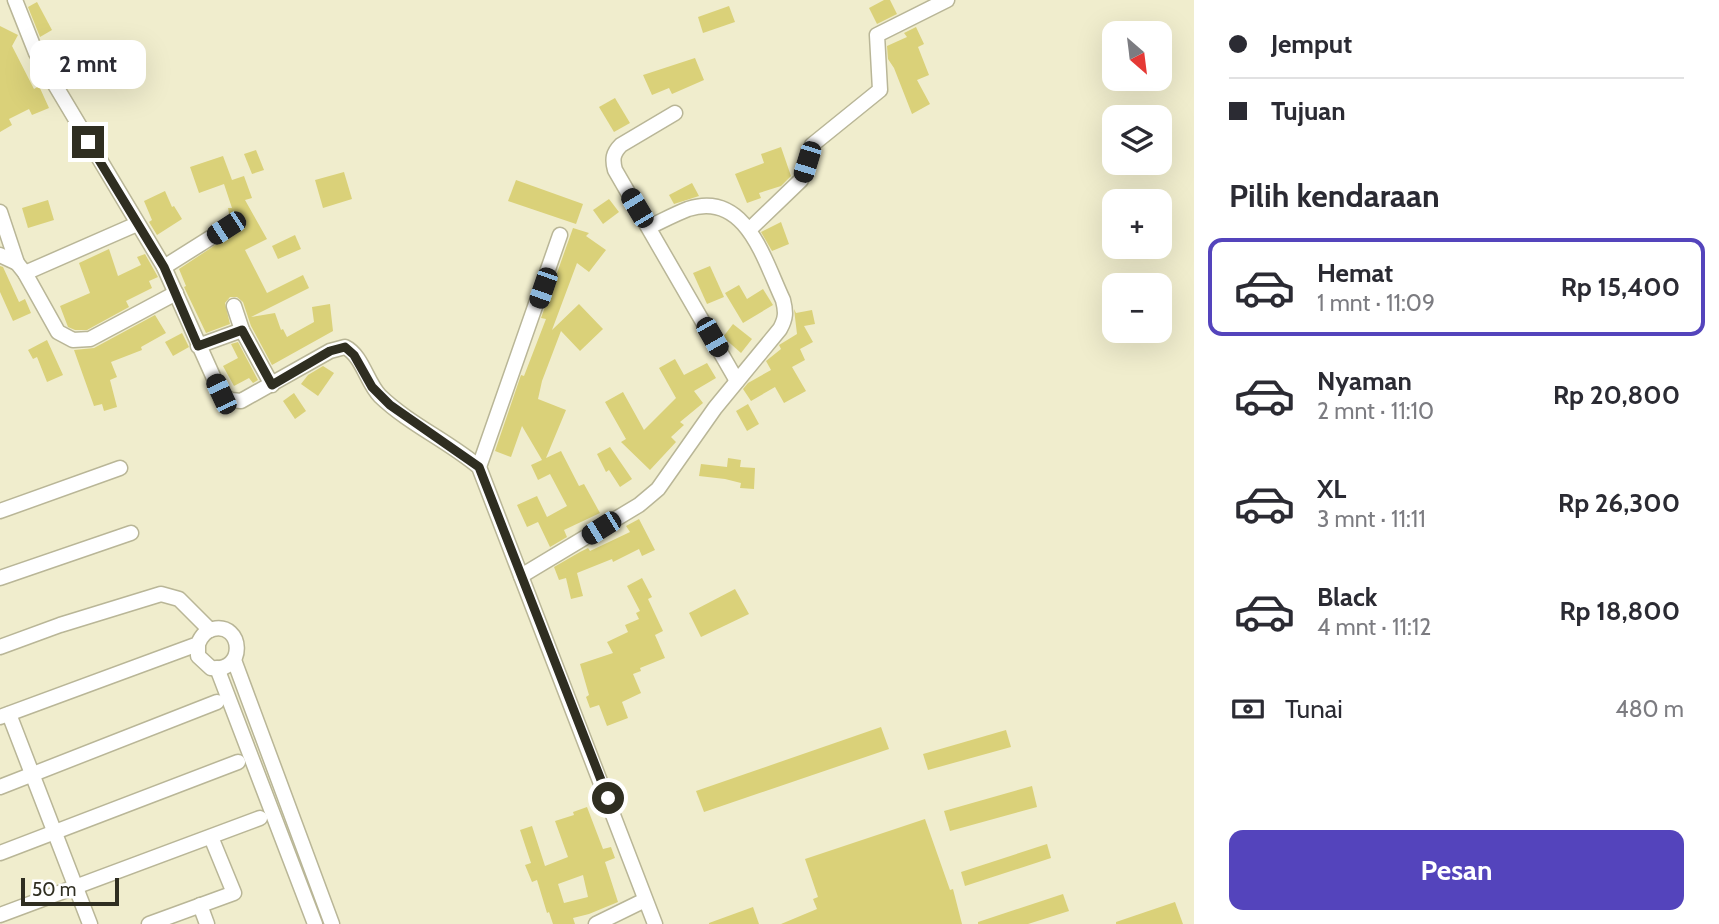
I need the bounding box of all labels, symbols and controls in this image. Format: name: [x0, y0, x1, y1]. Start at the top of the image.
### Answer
north arrow: [1102, 21, 1172, 91]
map controls: [1102, 21, 1172, 343]
text: Jemput: [1271, 28, 1352, 60]
callout: 2 mnt: [30, 40, 146, 90]
text: 2 mnt: [59, 50, 117, 78]
text: Tujuan: [1271, 95, 1346, 127]
button: layers: [1102, 105, 1172, 175]
route end: [72, 126, 104, 158]
car: [791, 139, 824, 185]
text: Pilih kendaraan: [1229, 176, 1440, 215]
car: [618, 185, 657, 231]
button: +: [1102, 189, 1172, 259]
car: [203, 208, 250, 248]
icon: car: [1233, 256, 1296, 319]
text: Hemat: [1317, 257, 1393, 289]
car: [527, 265, 560, 311]
text: Rp 15,400: [1561, 271, 1680, 303]
button: −: [1102, 273, 1172, 343]
text: 1 mnt · 11:09: [1317, 289, 1435, 317]
car: [693, 314, 732, 360]
icon: car: [1233, 364, 1296, 427]
text: Nyaman: [1317, 365, 1412, 397]
car: [203, 371, 240, 417]
text: Rp 20,800: [1553, 379, 1680, 411]
text: 2 mnt · 11:10: [1317, 397, 1434, 425]
icon: car: [1233, 472, 1296, 535]
text: XL: [1317, 473, 1346, 505]
text: Rp 26,300: [1558, 487, 1680, 519]
text: 3 mnt · 11:11: [1317, 505, 1426, 533]
car: [578, 508, 625, 548]
icon: car: [1233, 580, 1296, 643]
text: Black: [1317, 581, 1377, 613]
text: Rp 18,800: [1559, 595, 1680, 627]
text: 4 mnt · 11:12: [1317, 613, 1431, 641]
icon: cash: [1229, 690, 1267, 728]
text: Tunai: [1285, 693, 1343, 725]
text: 480 m: [1615, 695, 1684, 723]
route start: [592, 782, 624, 814]
button: Pesan: [1229, 830, 1684, 910]
scale bar: [21, 875, 119, 907]
text: 50 m: [32, 878, 76, 901]

